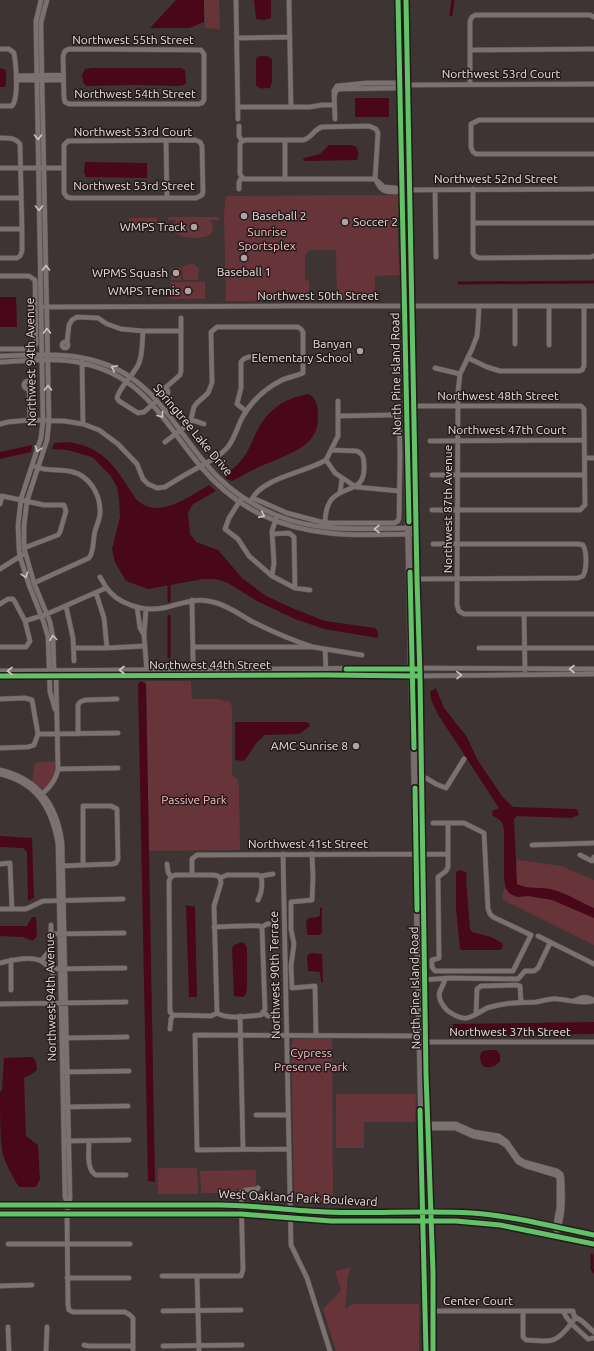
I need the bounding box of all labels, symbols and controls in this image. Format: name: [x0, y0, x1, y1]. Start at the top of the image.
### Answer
street label: Northwest 55th Street: [72, 33, 194, 46]
street label: Northwest 53rd Court: [442, 67, 561, 80]
street label: Northwest 54th Street: [74, 87, 196, 100]
street label: Northwest 53rd Court: [74, 125, 193, 138]
one-way arrow: [34, 134, 42, 140]
street label: Northwest 52nd Street: [434, 172, 558, 185]
street label: Northwest 53rd Street: [73, 179, 195, 192]
one-way arrow: [35, 205, 43, 211]
place label: Baseball 2: [252, 209, 307, 222]
marker: Baseball 2: [239, 211, 249, 221]
place label: Soccer 2: [353, 215, 398, 228]
marker: Soccer 2: [340, 217, 350, 227]
place label: WMPS Track: [120, 220, 186, 233]
marker: WMPS Track: [189, 222, 199, 232]
park label: Sunrise Sportsplex: [238, 225, 296, 252]
marker: Baseball 1: [239, 253, 249, 263]
one-way arrow: [42, 265, 50, 271]
place label: Baseball 1: [217, 265, 271, 278]
place label: WPMS Squash: [92, 266, 168, 279]
marker: WPMS Squash: [171, 268, 181, 278]
place label: WMPS Tennis: [108, 284, 180, 297]
marker: WMPS Tennis: [183, 286, 193, 296]
street label: Northwest 50th Street: [257, 289, 379, 302]
street label: Northwest 94th Avenue: [23, 298, 38, 426]
street label: North Pine Island Road: [388, 313, 403, 435]
one-way arrow: [43, 328, 52, 334]
place label: Banyan Elementary School: [252, 337, 352, 364]
marker: Banyan Elementary School: [355, 346, 365, 356]
one-way arrow: [110, 365, 118, 373]
street label: Springtree Lake Drive: [151, 381, 236, 478]
one-way arrow: [44, 385, 53, 391]
street label: Northwest 48th Street: [437, 389, 559, 402]
one-way arrow: [157, 410, 164, 417]
street label: Northwest 47th Court: [448, 423, 567, 436]
street label: Northwest 87th Avenue: [441, 445, 454, 573]
one-way arrow: [34, 446, 43, 453]
one-way arrow: [258, 510, 266, 518]
one-way arrow: [374, 525, 380, 533]
one-way arrow: [21, 572, 29, 579]
one-way arrow: [49, 634, 58, 641]
street label: Northwest 44th Street: [149, 658, 271, 671]
one-way arrow: [569, 665, 575, 673]
one-way arrow: [119, 666, 125, 674]
one-way arrow: [7, 667, 13, 675]
one-way arrow: [456, 671, 462, 679]
place label: AMC Sunrise 8: [271, 739, 348, 752]
marker: AMC Sunrise 8: [351, 741, 361, 751]
park label: Passive Park: [161, 793, 227, 806]
street label: Northwest 41st Street: [248, 837, 368, 850]
street label: Northwest 90th Terrace: [267, 911, 282, 1039]
street label: North Pine Island Road: [407, 927, 422, 1049]
street label: Northwest 94th Avenue: [43, 933, 58, 1061]
street label: Northwest 37th Street: [449, 1025, 571, 1038]
park label: Cypress Preserve Park: [274, 1046, 348, 1073]
street label: West Oakland Park Boulevard: [218, 1187, 378, 1208]
street label: Center Court: [443, 1294, 513, 1307]

